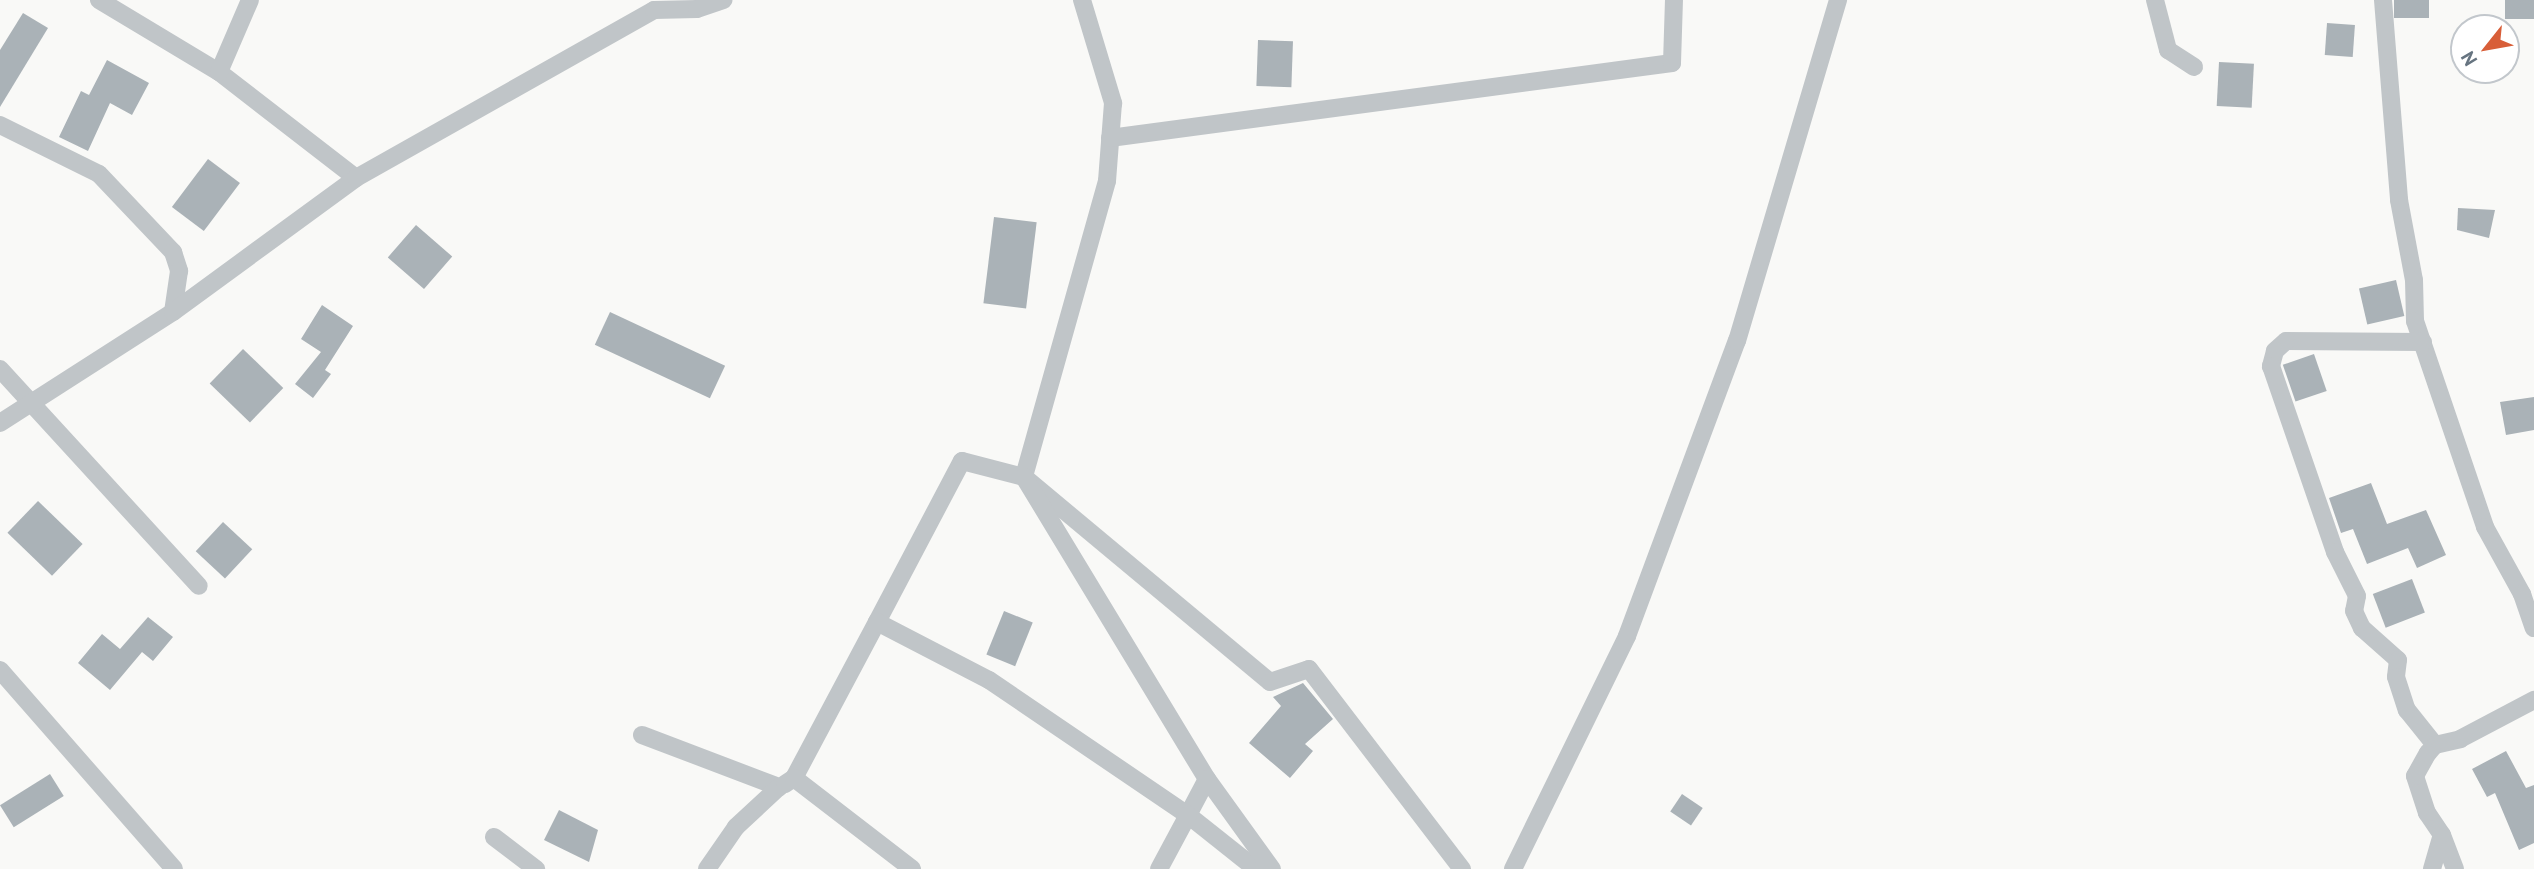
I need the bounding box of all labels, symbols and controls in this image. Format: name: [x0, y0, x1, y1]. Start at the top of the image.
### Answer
north arrow: [2450, 14, 2520, 84]
text: N: [2455, 47, 2482, 70]

